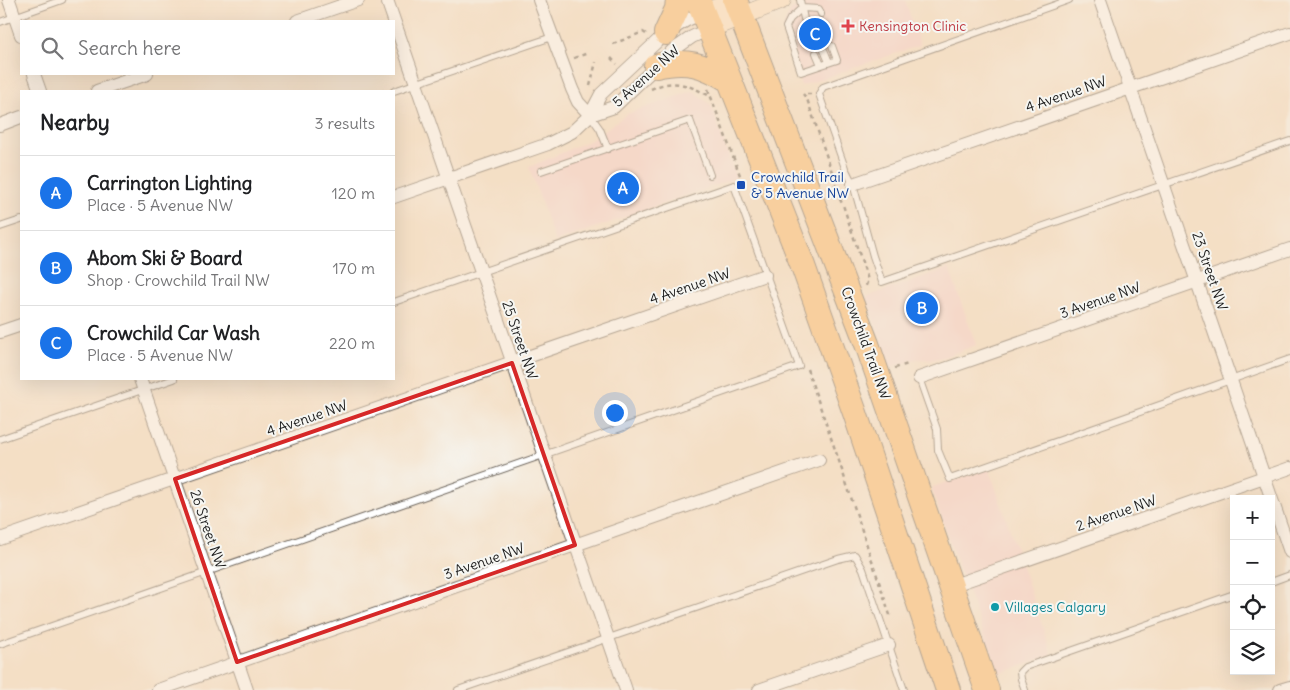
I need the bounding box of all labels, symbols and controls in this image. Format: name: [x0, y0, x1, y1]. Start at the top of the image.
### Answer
pin: C: [799, 15, 831, 53]
place label: Kensington Clinic: [859, 17, 966, 35]
marker: Kensington Clinic: [841, 19, 855, 33]
search box: [20, 20, 395, 75]
icon: search: [38, 34, 66, 62]
text: Search here: [78, 36, 181, 60]
street label: 5 Avenue NW: [609, 41, 683, 111]
street label: 4 Avenue NW: [1023, 72, 1109, 116]
text: Nearby: [40, 109, 110, 136]
text: 3 results: [315, 113, 375, 133]
place label: Crowchild Trail & 5 Avenue NW: [751, 168, 849, 202]
pin: A: [607, 169, 639, 207]
text: Carrington Lighting: [87, 171, 252, 195]
marker: Crowchild Trail & 5 Avenue NW: [735, 179, 747, 191]
text: A: [51, 183, 61, 203]
text: 120 m: [332, 183, 375, 203]
text: Place · 5 Avenue NW: [87, 195, 233, 215]
street label: 23 Street NW: [1188, 229, 1232, 313]
text: Abom Ski & Board: [87, 246, 242, 270]
text: B: [51, 258, 61, 278]
text: 170 m: [332, 258, 375, 278]
street label: 4 Avenue NW: [647, 264, 733, 308]
text: Shop · Crowchild Trail NW: [87, 270, 270, 290]
street label: 3 Avenue NW: [1057, 278, 1143, 322]
street label: Crowchild Trail NW: [837, 284, 895, 402]
pin: B: [906, 289, 938, 327]
street label: 25 Street NW: [498, 298, 542, 382]
text: Crowchild Car Wash: [87, 321, 260, 345]
text: C: [51, 333, 61, 353]
text: 220 m: [329, 333, 375, 353]
text: Place · 5 Avenue NW: [87, 345, 233, 365]
street label: 4 Avenue NW: [264, 396, 350, 440]
your location: [602, 400, 628, 426]
street label: 26 Street NW: [186, 487, 230, 571]
street label: 2 Avenue NW: [1074, 491, 1159, 535]
map controls: [1230, 495, 1275, 675]
button: +: [1230, 495, 1275, 540]
street label: 3 Avenue NW: [441, 539, 527, 583]
button: −: [1230, 540, 1275, 585]
button: locate: [1230, 585, 1275, 630]
place label: Villages Calgary: [1005, 598, 1106, 616]
marker: Villages Calgary: [989, 601, 1001, 613]
button: layers: [1230, 630, 1275, 675]

